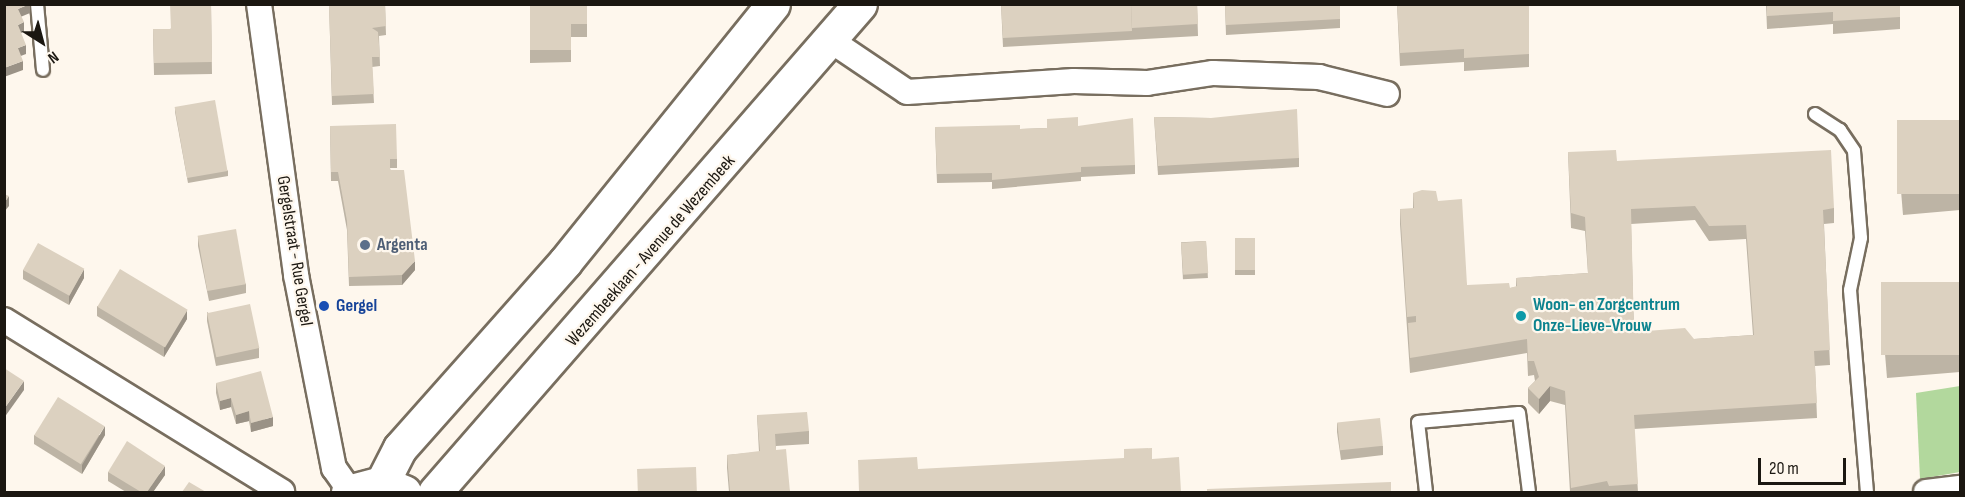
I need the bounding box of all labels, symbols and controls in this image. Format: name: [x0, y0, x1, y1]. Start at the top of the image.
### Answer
north arrow: [12, 12, 72, 72]
text: N: [44, 47, 62, 67]
street label: Wezembeeklaan - Avenue de Wezembeek: [562, 151, 740, 351]
street label: Gergelstraat - Rue Gergel: [271, 174, 317, 328]
place label: Argenta: [377, 234, 428, 256]
marker: Argenta: [358, 238, 372, 252]
place label: Gergel: [336, 295, 377, 317]
place label: Woon- en Zorgcentrum Onze-Lieve-Vrouw: [1533, 295, 1680, 338]
marker: Gergel: [317, 299, 331, 313]
marker: Woon- en Zorgcentrum Onze-Lieve-Vrouw: [1514, 309, 1528, 323]
scale bar: [1761, 446, 1850, 484]
text: 20 m: [1769, 458, 1799, 479]

